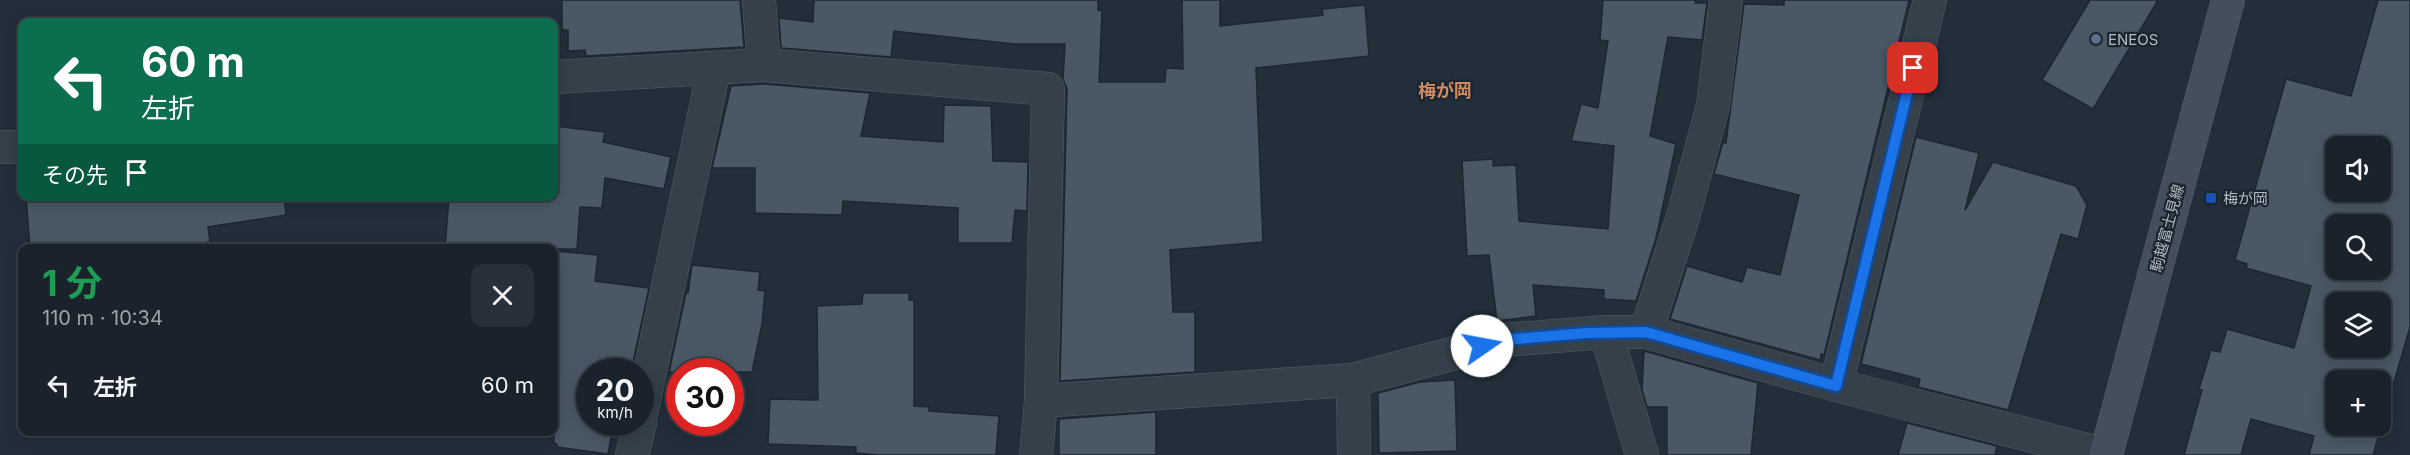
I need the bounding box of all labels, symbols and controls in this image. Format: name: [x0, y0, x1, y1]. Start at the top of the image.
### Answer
place label: ENEOS: [2108, 30, 2158, 49]
marker: ENEOS: [2089, 32, 2103, 46]
text: 60 m: [141, 36, 245, 87]
icon: left: [42, 42, 120, 120]
pin: [1887, 42, 1938, 93]
icon: arrive: [1896, 51, 1929, 84]
district label: 梅が岡: [1418, 80, 1472, 101]
text: 左折: [141, 92, 195, 125]
map controls: [2325, 136, 2391, 436]
button: sound: [2325, 136, 2391, 202]
icon: arrive: [120, 156, 153, 189]
text: その先: [42, 162, 108, 188]
street label: 駒越富士見線: [2146, 182, 2188, 274]
place label: 梅が岡: [2223, 189, 2268, 208]
marker: 梅が岡: [2204, 191, 2218, 205]
button: search: [2325, 214, 2391, 280]
text: 1 分: [42, 261, 102, 305]
button: close: [471, 264, 534, 327]
button: layers: [2325, 292, 2391, 358]
text: 110 m · 10:34: [42, 306, 163, 330]
position arrow: [1450, 314, 1514, 378]
speed limit sign: 30: [666, 358, 744, 436]
icon: left: [42, 369, 75, 402]
button: +: [2325, 370, 2391, 436]
text: 60 m: [481, 372, 534, 398]
text: 20: [595, 372, 635, 408]
text: 左折: [93, 374, 137, 400]
text: km/h: [597, 403, 633, 422]

